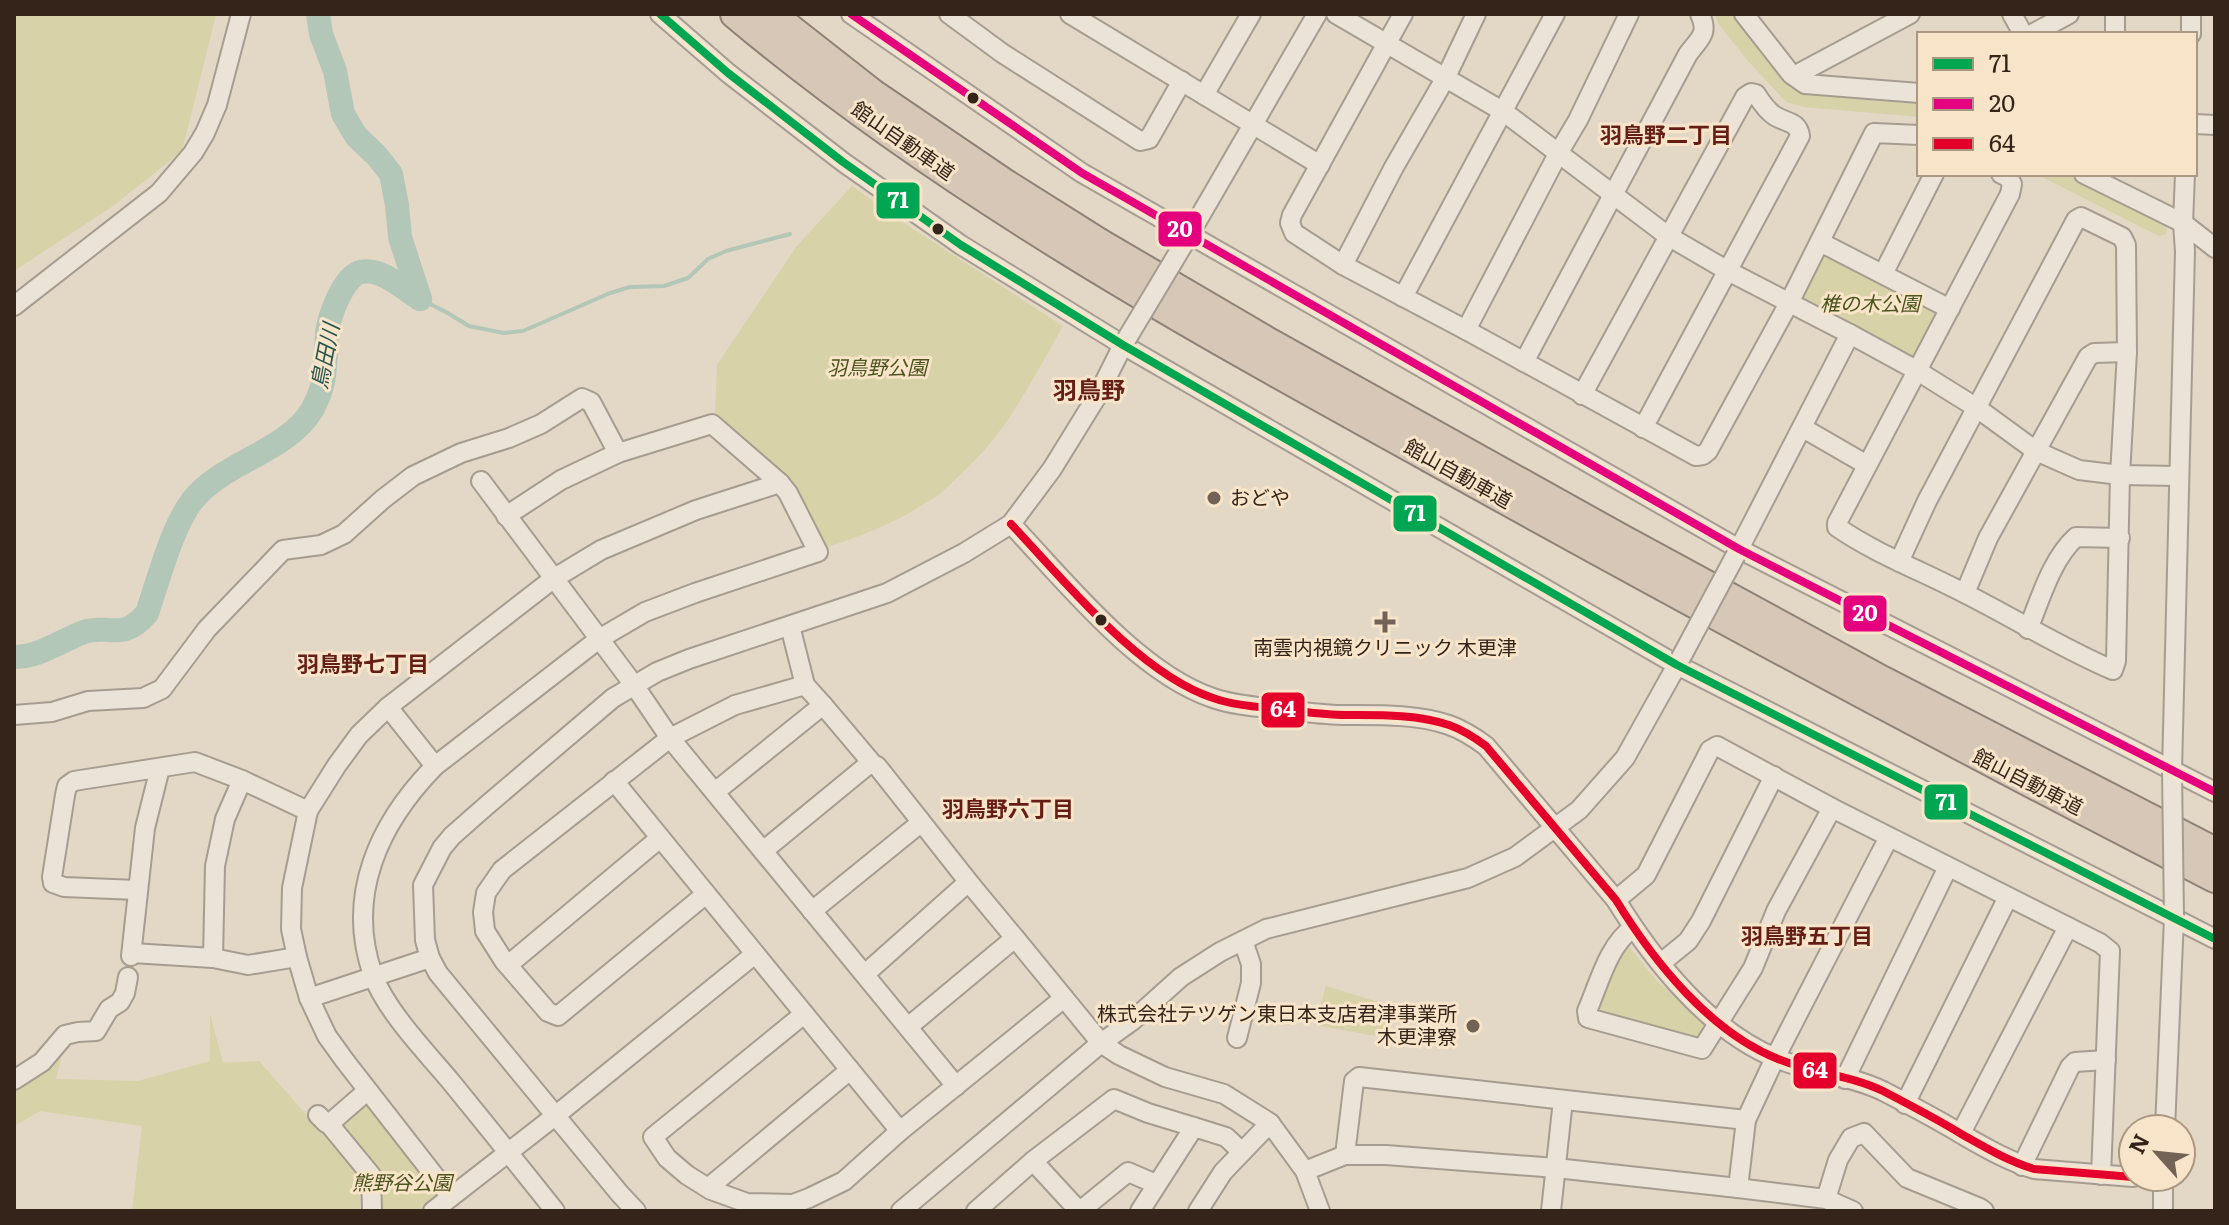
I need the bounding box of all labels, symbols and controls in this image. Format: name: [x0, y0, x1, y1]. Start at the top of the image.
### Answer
legend: [1917, 32, 2197, 176]
text: 71: [1989, 44, 2011, 79]
text: 20: [1989, 84, 2015, 119]
unlabelled marker: [965, 90, 981, 106]
street label: 館山自動車道: [846, 93, 962, 186]
district label: 羽鳥野二丁目: [1600, 117, 1732, 150]
text: 64: [1989, 124, 2015, 159]
line badge: 71: [875, 181, 921, 220]
text: 71: [887, 182, 909, 215]
line badge: 20: [1157, 210, 1203, 248]
text: 20: [1167, 211, 1193, 244]
unlabelled marker: [930, 221, 946, 237]
park label: 椎の木公園: [1820, 287, 1923, 317]
water label: 鳥田川: [301, 318, 346, 391]
park label: 羽鳥野公園: [827, 351, 930, 381]
district label: 羽鳥野: [1053, 371, 1125, 406]
street label: 館山自動車道: [1399, 430, 1519, 514]
place label: おどや: [1230, 481, 1290, 511]
marker: おどや: [1205, 489, 1223, 507]
line badge: 71: [1392, 494, 1438, 533]
text: 71: [1404, 495, 1426, 528]
line badge: 20: [1842, 594, 1888, 633]
text: 20: [1852, 595, 1878, 628]
marker: 南雲内視鏡クリニック 木更津: [1374, 611, 1396, 633]
unlabelled marker: [1093, 612, 1109, 628]
place label: 南雲内視鏡クリニック 木更津: [1253, 631, 1517, 661]
district label: 羽鳥野七丁目: [297, 646, 429, 679]
line badge: 64: [1260, 691, 1306, 729]
text: 64: [1270, 691, 1296, 724]
street label: 館山自動車道: [1969, 740, 2089, 821]
line badge: 71: [1923, 783, 1969, 821]
text: 71: [1935, 784, 1957, 817]
district label: 羽鳥野六丁目: [942, 791, 1074, 824]
district label: 羽鳥野五丁目: [1741, 918, 1873, 951]
place label: 株式会社テツゲン東日本支店君津事業所 木更津寮: [1097, 997, 1457, 1050]
marker: 株式会社テツゲン東日本支店君津事業所 木更津寮: [1464, 1017, 1482, 1035]
line badge: 64: [1792, 1051, 1838, 1090]
text: 64: [1802, 1052, 1828, 1085]
north arrow: [2117, 1113, 2197, 1193]
text: N: [2119, 1128, 2157, 1159]
park label: 熊野谷公園: [352, 1166, 455, 1196]

